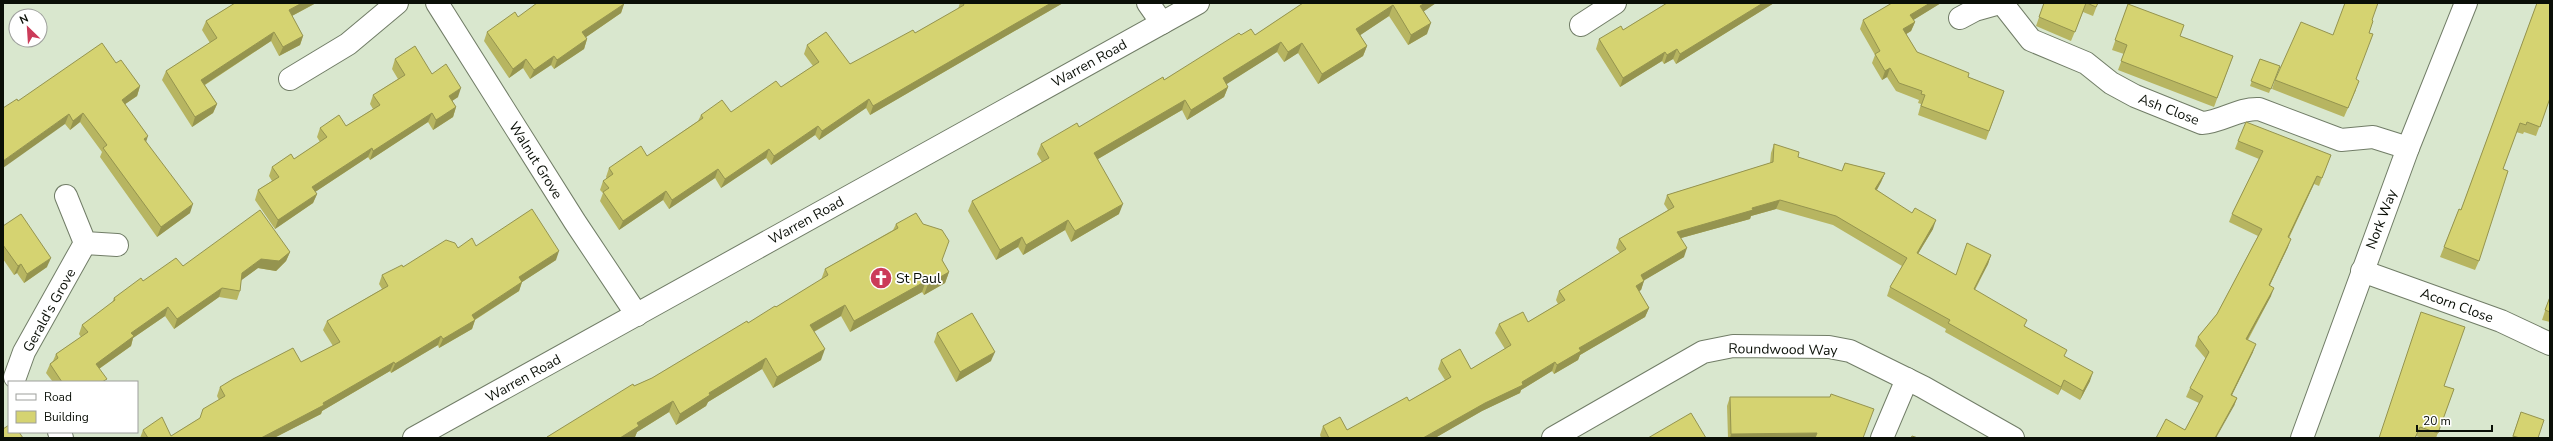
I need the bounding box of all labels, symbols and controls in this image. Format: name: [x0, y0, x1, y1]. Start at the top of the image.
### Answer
north arrow: [8, 8, 48, 48]
text: N: [17, 11, 31, 28]
street label: Warren Road: [1048, 35, 1130, 92]
street label: Ash Close: [2136, 89, 2202, 130]
street label: Walnut Grove: [504, 118, 567, 203]
street label: Nork Way: [2361, 186, 2402, 252]
street label: Warren Road: [765, 192, 847, 249]
street label: Gerald's Grove: [19, 265, 80, 356]
church icon: St Paul: [868, 265, 894, 291]
place label: St Paul: [896, 269, 942, 288]
street label: Acorn Close: [2418, 283, 2496, 327]
street label: Roundwood Way: [1728, 339, 1839, 360]
street label: Warren Road: [482, 350, 564, 407]
legend: [8, 381, 138, 433]
text: Road: [44, 389, 72, 405]
scale bar: [2417, 407, 2492, 433]
text: Building: [44, 409, 89, 425]
text: 20 m: [2423, 413, 2451, 429]

